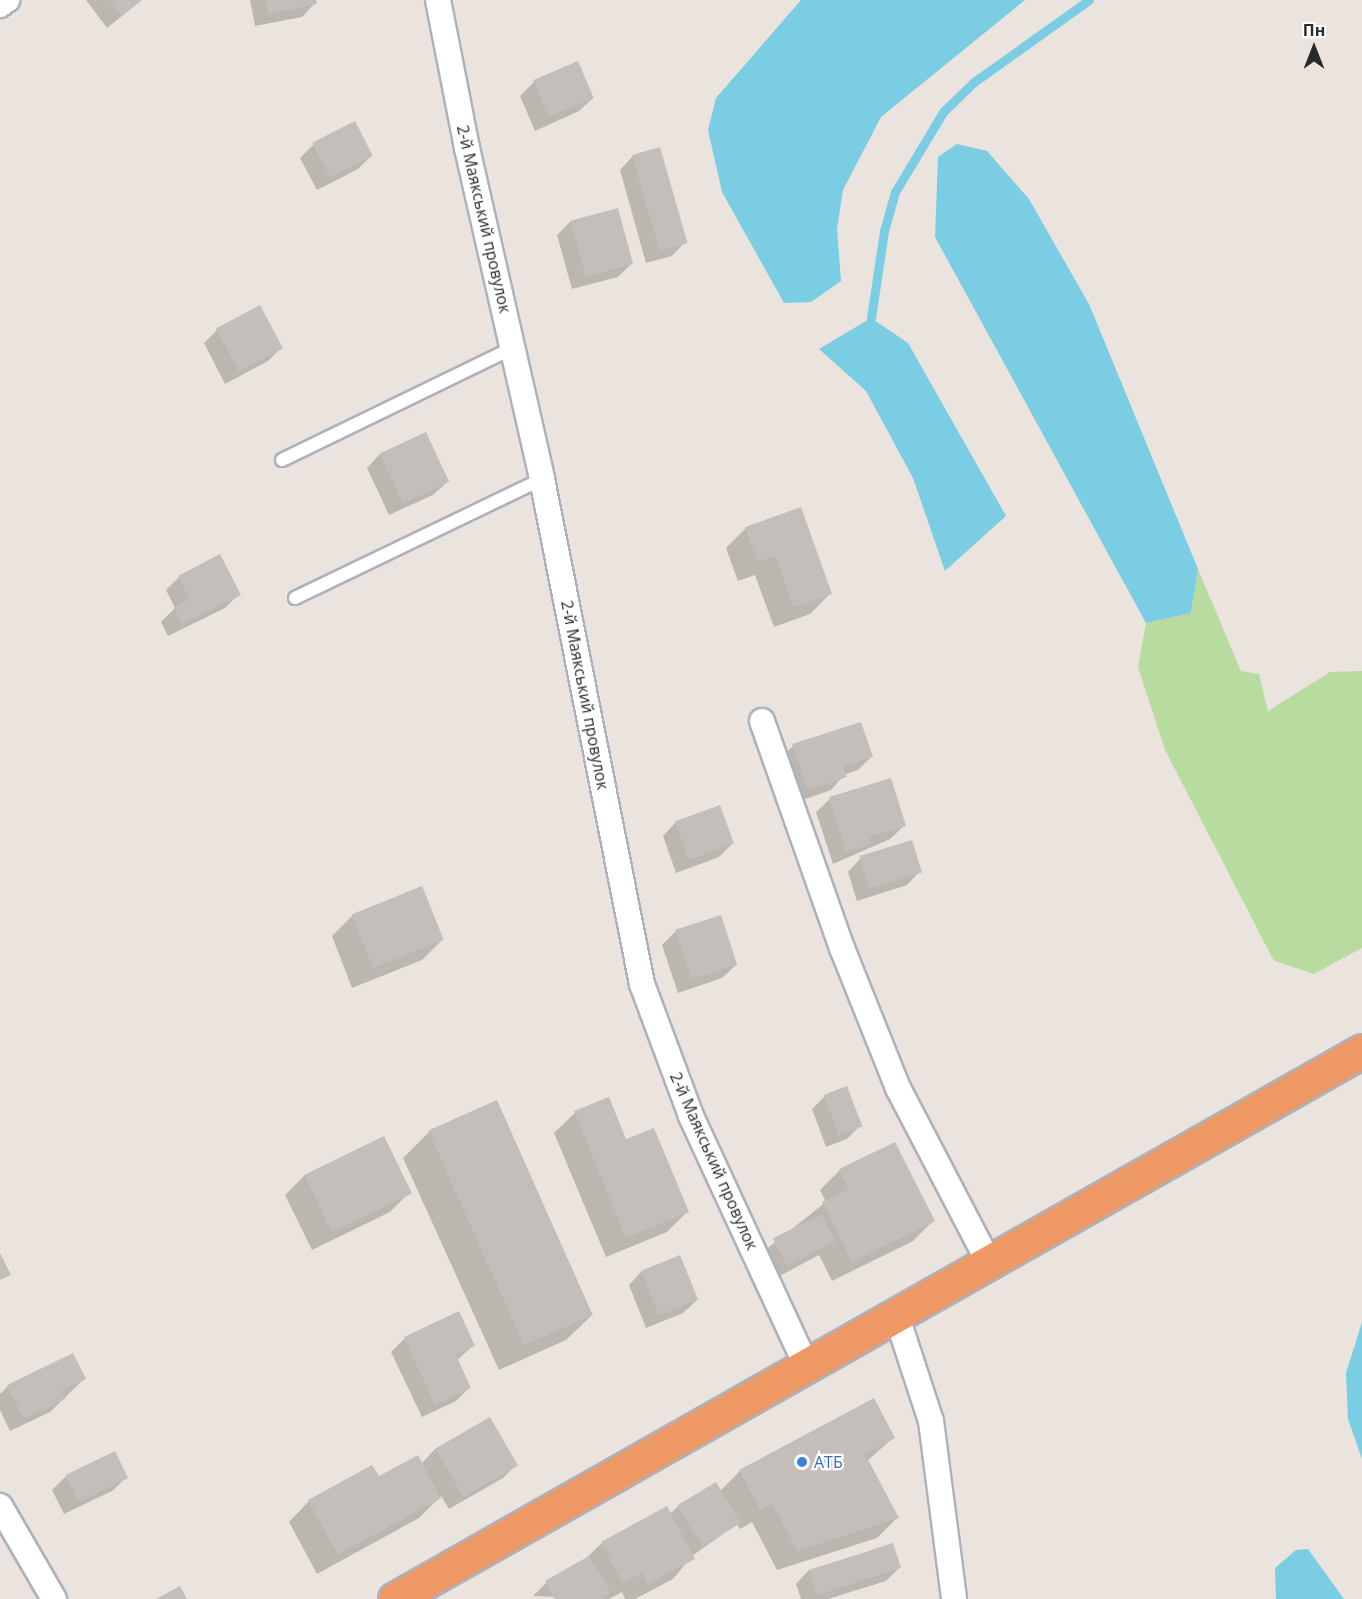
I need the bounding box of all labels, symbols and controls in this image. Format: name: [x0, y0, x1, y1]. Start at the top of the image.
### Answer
north arrow: [1284, 18, 1344, 78]
text: Пн: [1303, 19, 1325, 41]
street label: 2-й Маякський провулок: [453, 123, 515, 315]
street label: 2-й Маякський провулок: [557, 599, 613, 791]
street label: 2-й Маякський провулок: [666, 1069, 762, 1253]
place label: АТБ: [814, 1452, 843, 1472]
marker: АТБ: [795, 1455, 809, 1469]

